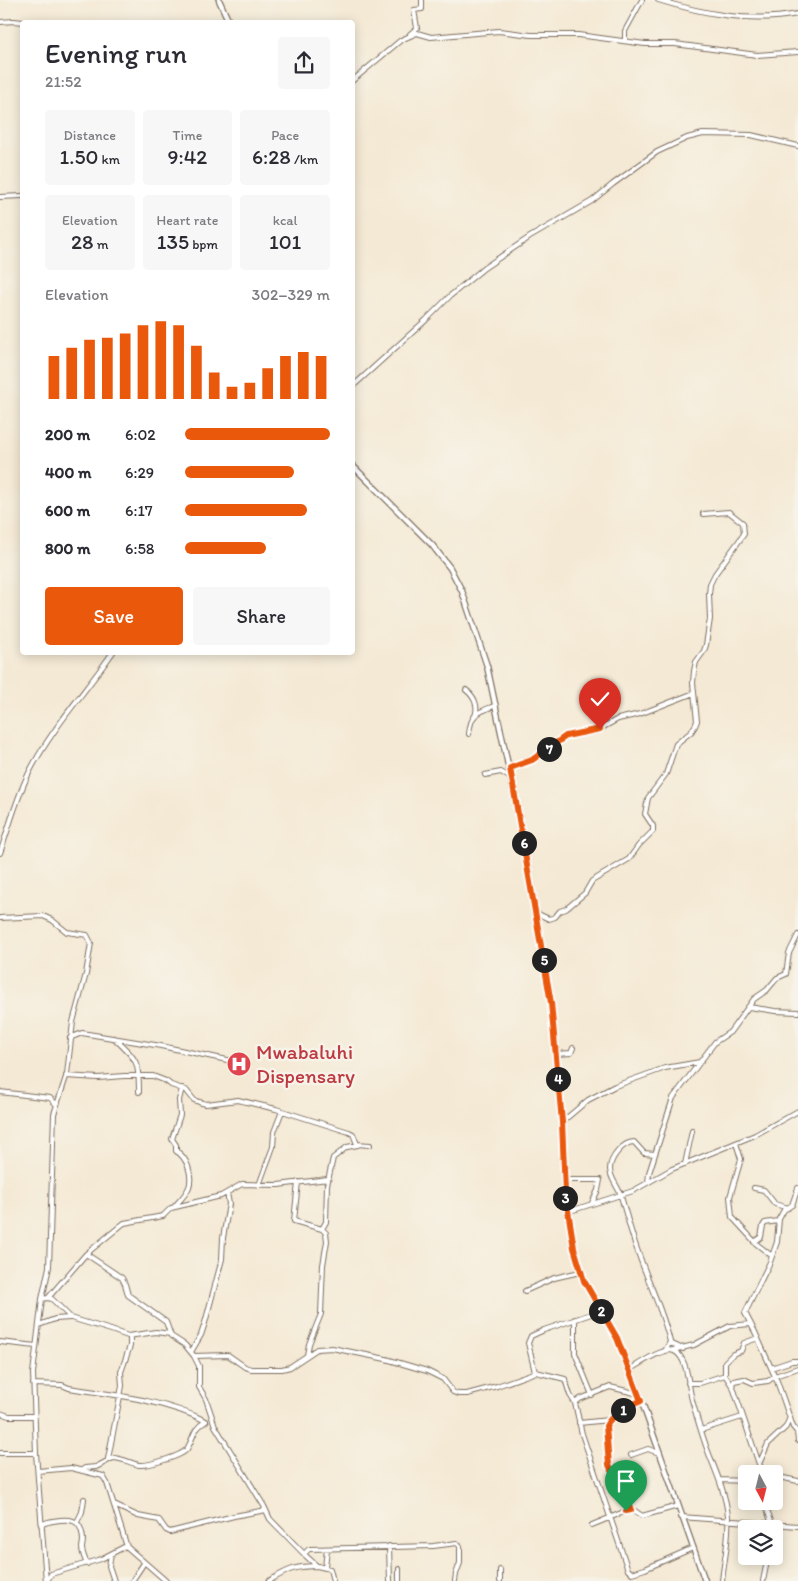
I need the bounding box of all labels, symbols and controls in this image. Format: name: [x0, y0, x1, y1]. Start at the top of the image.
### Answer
text: Evening run: [45, 36, 187, 70]
button: share: [278, 37, 330, 89]
text: 21:52: [45, 72, 82, 91]
text: Distance: [64, 127, 116, 144]
text: Time: [173, 127, 202, 144]
text: Pace: [271, 127, 299, 144]
text: 1.50: [60, 144, 98, 169]
text: 9:42: [168, 144, 207, 169]
text: 6:28: [252, 144, 291, 169]
text: km: [98, 151, 120, 168]
text: /km: [291, 151, 318, 168]
text: Elevation: [62, 212, 118, 229]
text: Heart rate: [157, 212, 218, 229]
text: kcal: [273, 212, 298, 229]
text: 28: [71, 229, 94, 254]
text: 135: [157, 229, 189, 254]
text: 101: [269, 229, 301, 254]
text: m: [94, 236, 109, 253]
text: bpm: [189, 236, 218, 253]
text: Elevation: [45, 285, 109, 304]
text: 302–329 m: [252, 285, 330, 304]
text: 200 m: [45, 425, 90, 444]
text: 6:02: [125, 425, 156, 444]
text: 400 m: [45, 463, 91, 482]
text: 6:29: [125, 463, 154, 482]
text: 600 m: [45, 501, 90, 520]
text: 6:17: [125, 501, 153, 520]
text: 800 m: [45, 539, 91, 558]
text: 6:58: [125, 539, 155, 558]
button: Save: [45, 587, 183, 645]
button: Share: [193, 587, 330, 645]
pin: [579, 678, 621, 729]
icon: check: [586, 685, 614, 713]
pin: 7: [536, 736, 562, 762]
text: 7: [546, 741, 553, 758]
pin: 6: [512, 830, 536, 856]
text: 6: [521, 835, 528, 852]
pin: 5: [532, 948, 556, 972]
text: 5: [541, 952, 548, 969]
place label: Mwabaluhi Dispensary: [256, 1039, 355, 1088]
hospital icon: Mwabaluhi Dispensary: [226, 1051, 252, 1077]
pin: 4: [546, 1066, 570, 1092]
text: 4: [554, 1071, 563, 1088]
pin: 3: [552, 1186, 578, 1210]
text: 3: [562, 1190, 569, 1207]
pin: 2: [588, 1298, 614, 1324]
text: 2: [598, 1303, 605, 1320]
pin: 1: [610, 1398, 636, 1422]
text: 1: [620, 1402, 627, 1419]
pin: [605, 1460, 647, 1511]
north arrow: [738, 1465, 782, 1510]
map controls: [738, 1465, 783, 1565]
icon: arrive: [612, 1467, 640, 1495]
button: layers: [738, 1520, 783, 1565]

